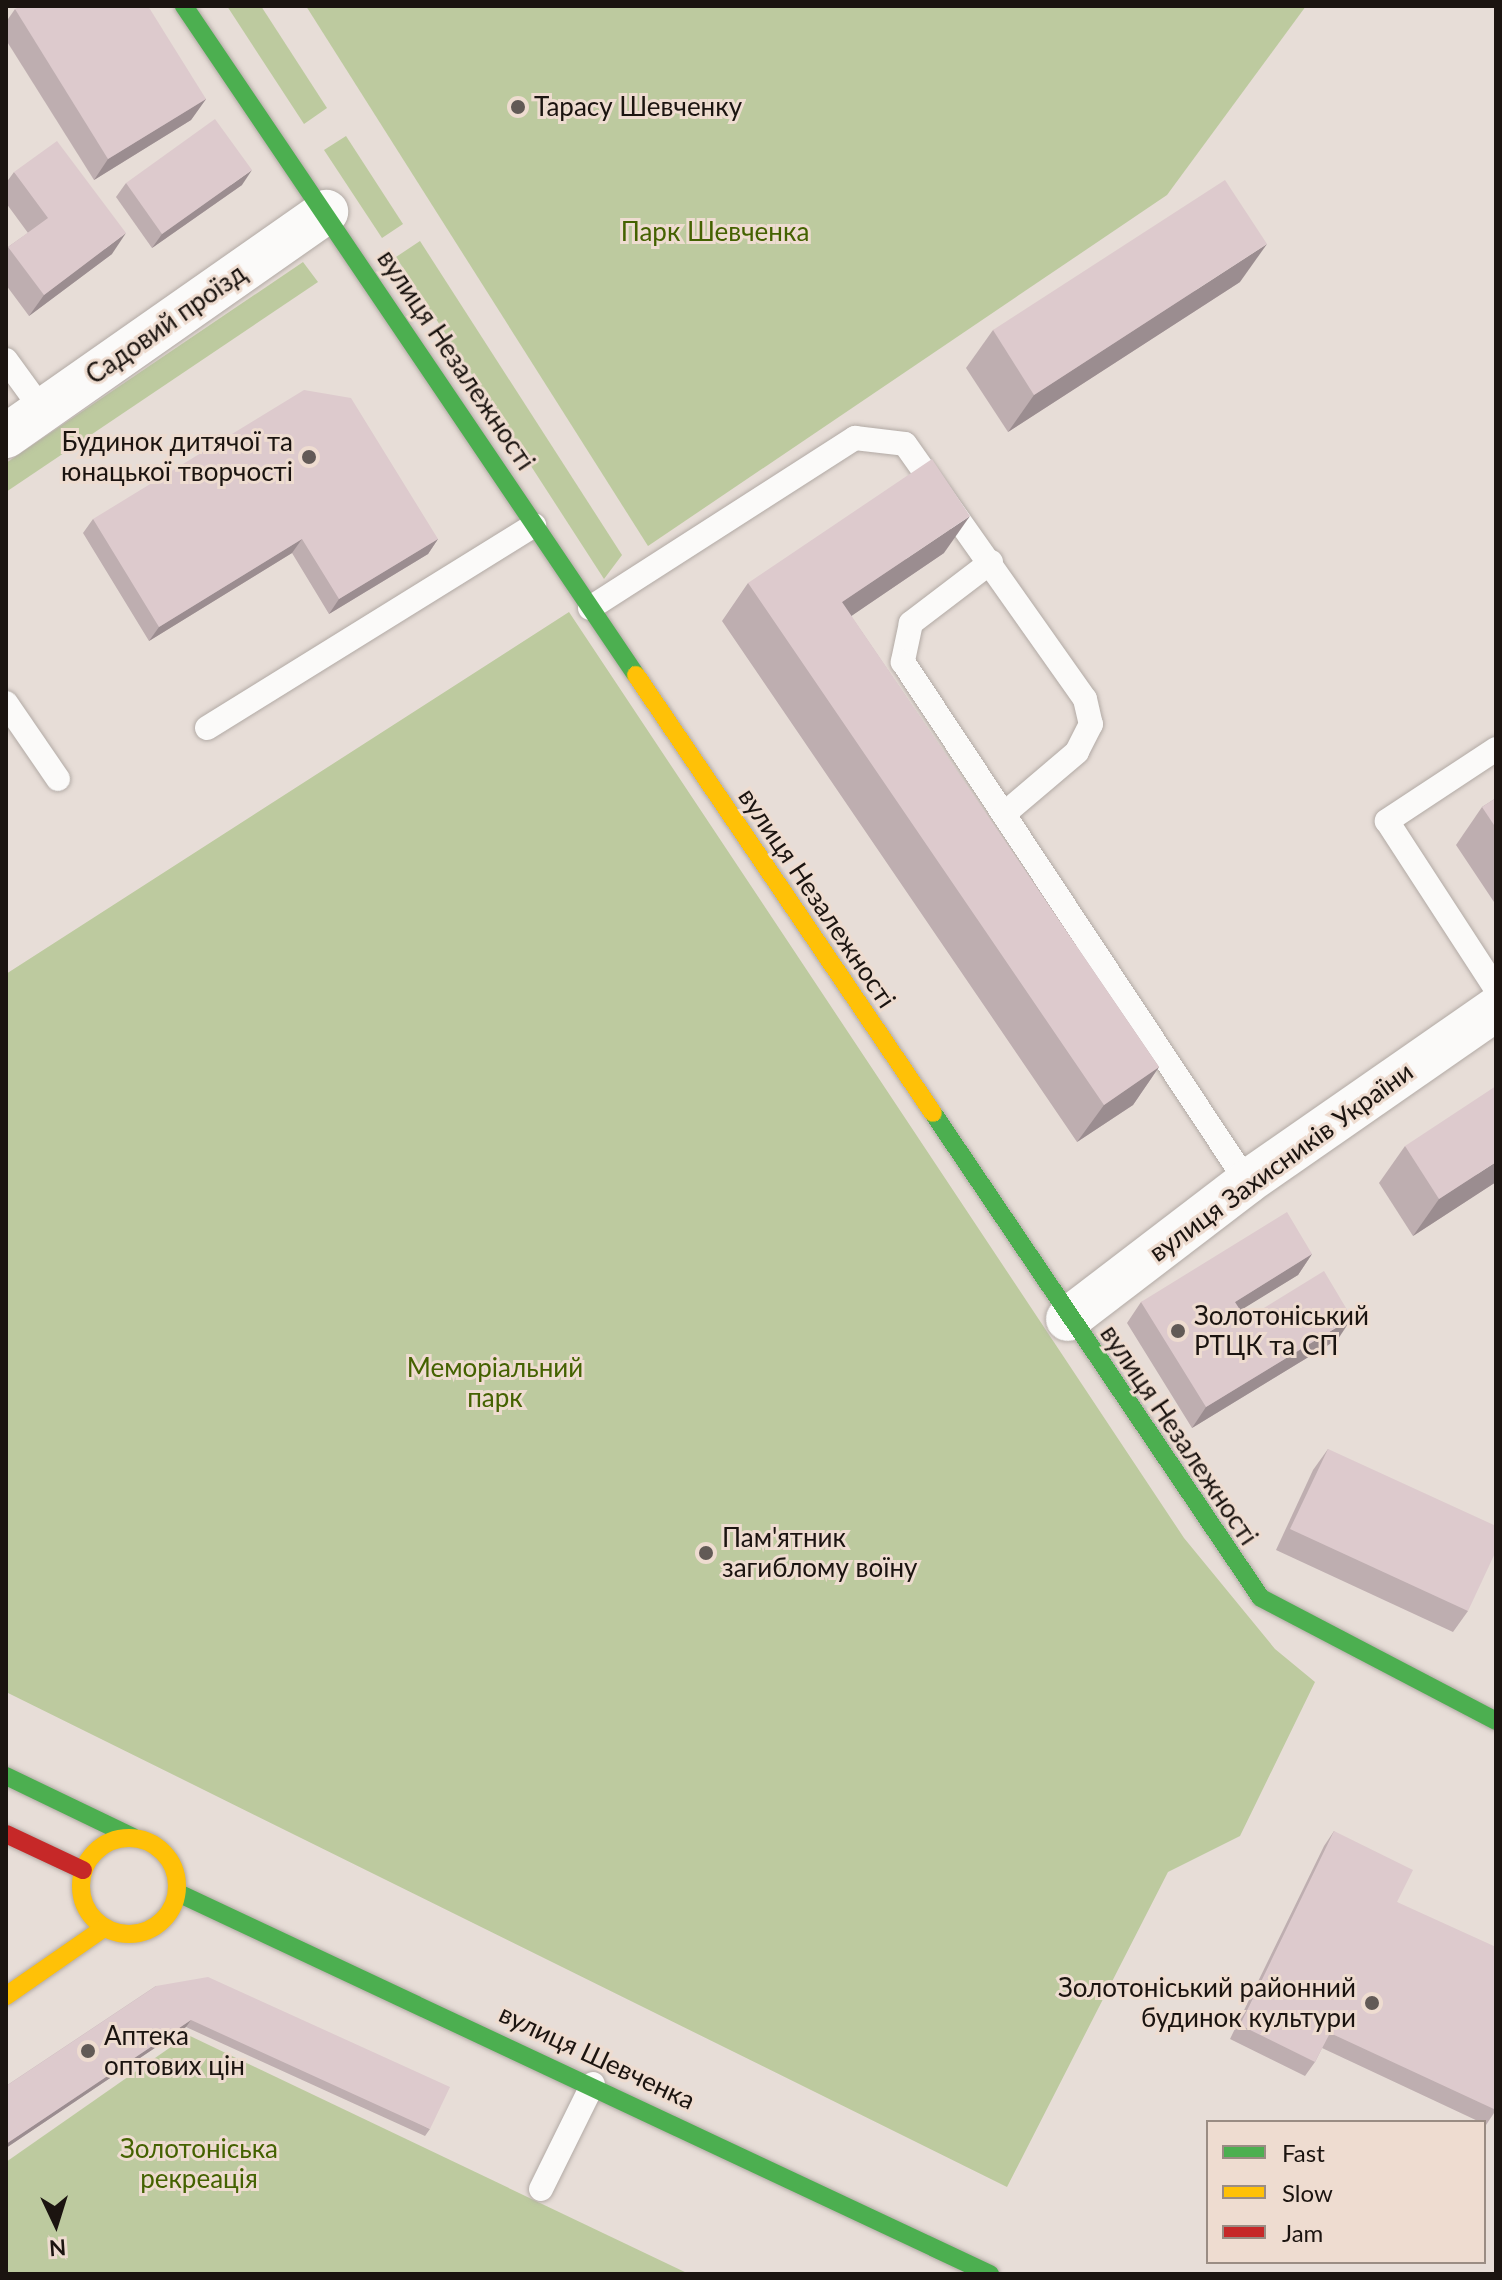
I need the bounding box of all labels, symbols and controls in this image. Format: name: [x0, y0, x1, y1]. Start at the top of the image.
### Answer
place label: Тарасу Шевченку: [534, 91, 742, 123]
marker: Тарасу Шевченку: [509, 98, 527, 116]
park label: Парк Шевченка: [621, 216, 809, 248]
street label: вулиця Незалежності: [371, 244, 541, 476]
street label: Садовий проїзд: [80, 257, 252, 391]
place label: Будинок дитячої та юнацької творчості: [61, 426, 293, 488]
marker: Будинок дитячої та юнацької творчості: [300, 448, 318, 466]
street label: вулиця Незалежності: [732, 782, 902, 1014]
street label: вулиця Захисників України: [1143, 1056, 1419, 1268]
place label: Золотоніський РТЦК та СП: [1194, 1300, 1369, 1362]
street label: вулиця Незалежності: [1094, 1319, 1264, 1551]
marker: Золотоніський РТЦК та СП: [1169, 1322, 1187, 1340]
park label: Меморіальний парк: [407, 1352, 583, 1414]
place label: Пам'ятник загиблому воїну: [722, 1522, 917, 1584]
marker: Пам'ятник загиблому воїну: [697, 1544, 715, 1562]
place label: Золотоніський районний будинок культури: [1058, 1972, 1356, 2034]
marker: Золотоніський районний будинок культури: [1363, 1994, 1381, 2012]
street label: вулиця Шевченка: [494, 1998, 700, 2116]
place label: Аптека оптових цін: [104, 2020, 245, 2082]
marker: Аптека оптових цін: [79, 2042, 97, 2060]
legend: [1206, 2120, 1486, 2264]
park label: Золотоніська рекреація: [120, 2133, 278, 2194]
text: Fast: [1282, 2138, 1325, 2167]
text: Slow: [1282, 2178, 1333, 2207]
north arrow: [16, 2184, 96, 2264]
text: Jam: [1282, 2218, 1323, 2247]
text: N: [48, 2234, 67, 2262]

